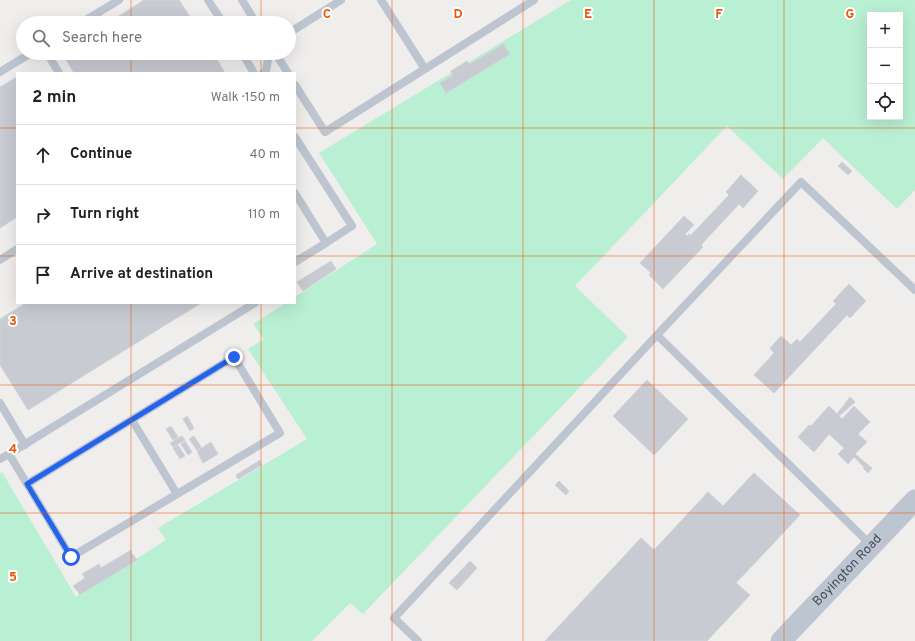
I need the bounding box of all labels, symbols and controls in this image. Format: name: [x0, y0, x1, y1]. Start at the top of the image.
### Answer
text: C: [323, 7, 331, 23]
text: D: [453, 7, 463, 23]
text: E: [584, 7, 592, 23]
text: F: [715, 7, 723, 23]
text: G: [846, 7, 855, 23]
map controls: [867, 12, 903, 120]
button: +: [867, 12, 903, 48]
search box: [16, 16, 296, 60]
icon: search: [30, 27, 52, 49]
text: Search here: [62, 29, 142, 48]
button: −: [867, 48, 903, 84]
button: locate: [867, 84, 903, 120]
text: 2 min: [32, 87, 76, 109]
text: Walk · 150 m: [211, 90, 280, 106]
icon: ahead: [32, 144, 54, 166]
text: Continue: [70, 145, 132, 164]
text: 40 m: [250, 147, 280, 163]
icon: right: [32, 204, 54, 226]
text: Turn right: [70, 205, 139, 224]
text: 110 m: [248, 207, 280, 223]
icon: arrive: [32, 264, 54, 286]
text: Arrive at destination: [70, 265, 213, 284]
text: 3: [9, 314, 17, 330]
route end: [225, 348, 243, 366]
text: 4: [9, 442, 17, 458]
street label: Boyington Road: [810, 531, 886, 610]
route start: [62, 548, 80, 566]
text: 5: [9, 570, 17, 586]

